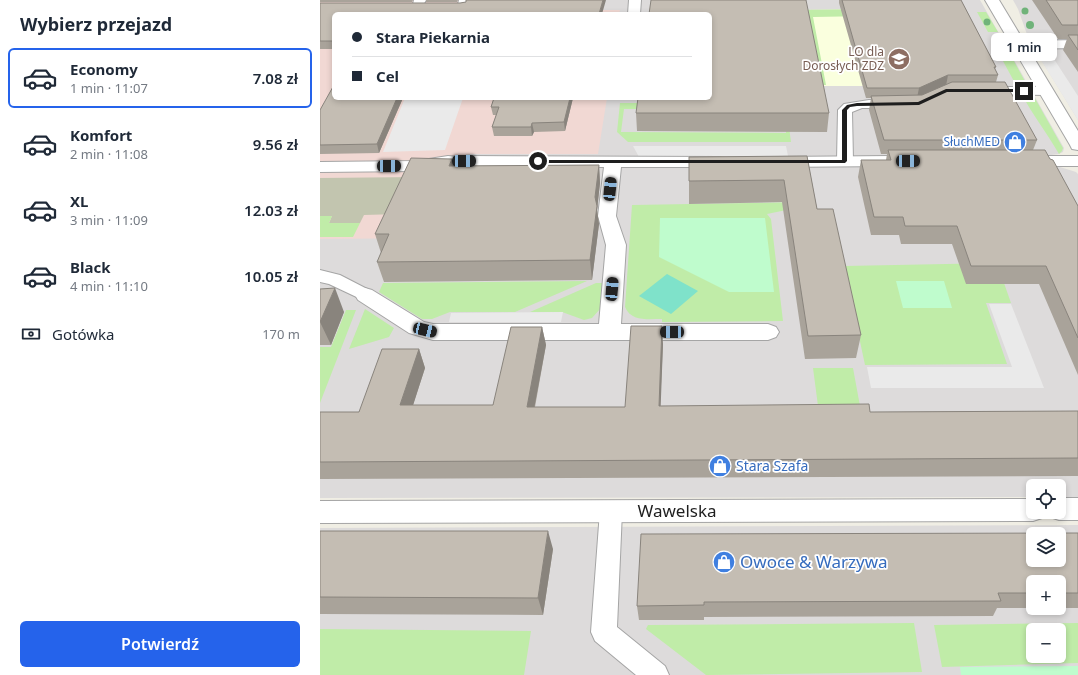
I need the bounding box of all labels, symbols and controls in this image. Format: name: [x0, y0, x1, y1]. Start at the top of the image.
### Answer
text: Wybierz przejazd: [20, 12, 172, 36]
text: Stara Piekarnia: [376, 27, 490, 47]
callout: 1 min: [991, 33, 1057, 61]
text: 1 min: [1006, 38, 1042, 56]
place label: LO dla Dorosłych ZDZ: [802, 43, 884, 74]
school or university icon: LO dla Dorosłych ZDZ: [886, 46, 912, 72]
text: Economy: [70, 59, 138, 79]
icon: car: [22, 60, 58, 96]
text: Cel: [376, 66, 399, 86]
text: 7.08 zł: [253, 68, 298, 88]
text: 1 min · 11:07: [70, 79, 148, 97]
route end: [1015, 82, 1033, 100]
text: Komfort: [70, 125, 132, 145]
icon: car: [22, 126, 58, 162]
shop icon: SłuchMED: [1002, 129, 1028, 155]
place label: SłuchMED: [943, 133, 1000, 150]
text: 9.56 zł: [253, 134, 298, 154]
text: 2 min · 11:08: [70, 145, 148, 163]
route start: [529, 152, 547, 170]
car: [452, 155, 476, 167]
car: [896, 155, 920, 167]
car: [377, 160, 401, 172]
car: [603, 176, 617, 202]
text: XL: [70, 191, 88, 211]
icon: car: [22, 192, 58, 228]
text: 12.03 zł: [244, 200, 298, 220]
text: 3 min · 11:09: [70, 211, 148, 229]
text: Black: [70, 257, 110, 277]
icon: car: [22, 258, 58, 294]
text: 10.05 zł: [244, 266, 298, 286]
text: 4 min · 11:10: [70, 277, 148, 295]
car: [605, 277, 619, 301]
car: [412, 321, 438, 339]
icon: cash: [20, 323, 42, 345]
text: Gotówka: [52, 324, 114, 344]
text: 170 m: [262, 325, 300, 343]
car: [660, 326, 684, 338]
shop icon: Stara Szafa: [707, 453, 733, 479]
place label: Stara Szafa: [736, 456, 808, 475]
map controls: [1026, 479, 1066, 663]
button: locate: [1026, 479, 1066, 519]
street label: Wawelska: [637, 499, 717, 522]
button: layers: [1026, 527, 1066, 567]
shop icon: Owoce & Warzywa: [711, 549, 737, 575]
place label: Owoce & Warzywa: [740, 550, 888, 573]
button: +: [1026, 575, 1066, 615]
button: Potwierdź: [20, 621, 300, 667]
button: −: [1026, 623, 1066, 663]

